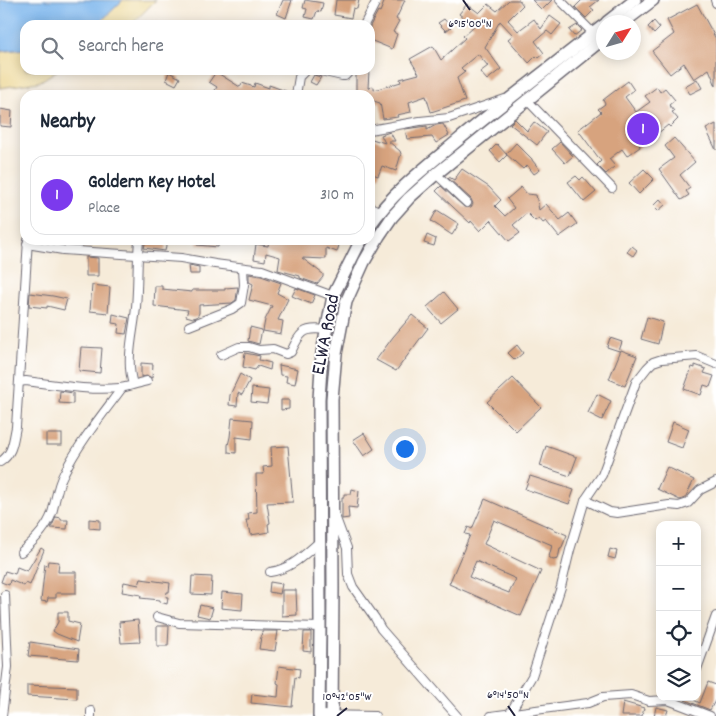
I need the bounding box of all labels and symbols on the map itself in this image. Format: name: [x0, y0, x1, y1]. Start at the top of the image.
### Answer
north arrow: [596, 15, 641, 60]
text: 6°15'00"N: [448, 16, 492, 33]
pin: 1: [627, 110, 659, 148]
street label: ELWA Road: [305, 292, 348, 377]
your location: [392, 436, 418, 462]
text: 6°14'50"N: [487, 687, 529, 704]
text: 10°42'05"W: [323, 689, 372, 706]

